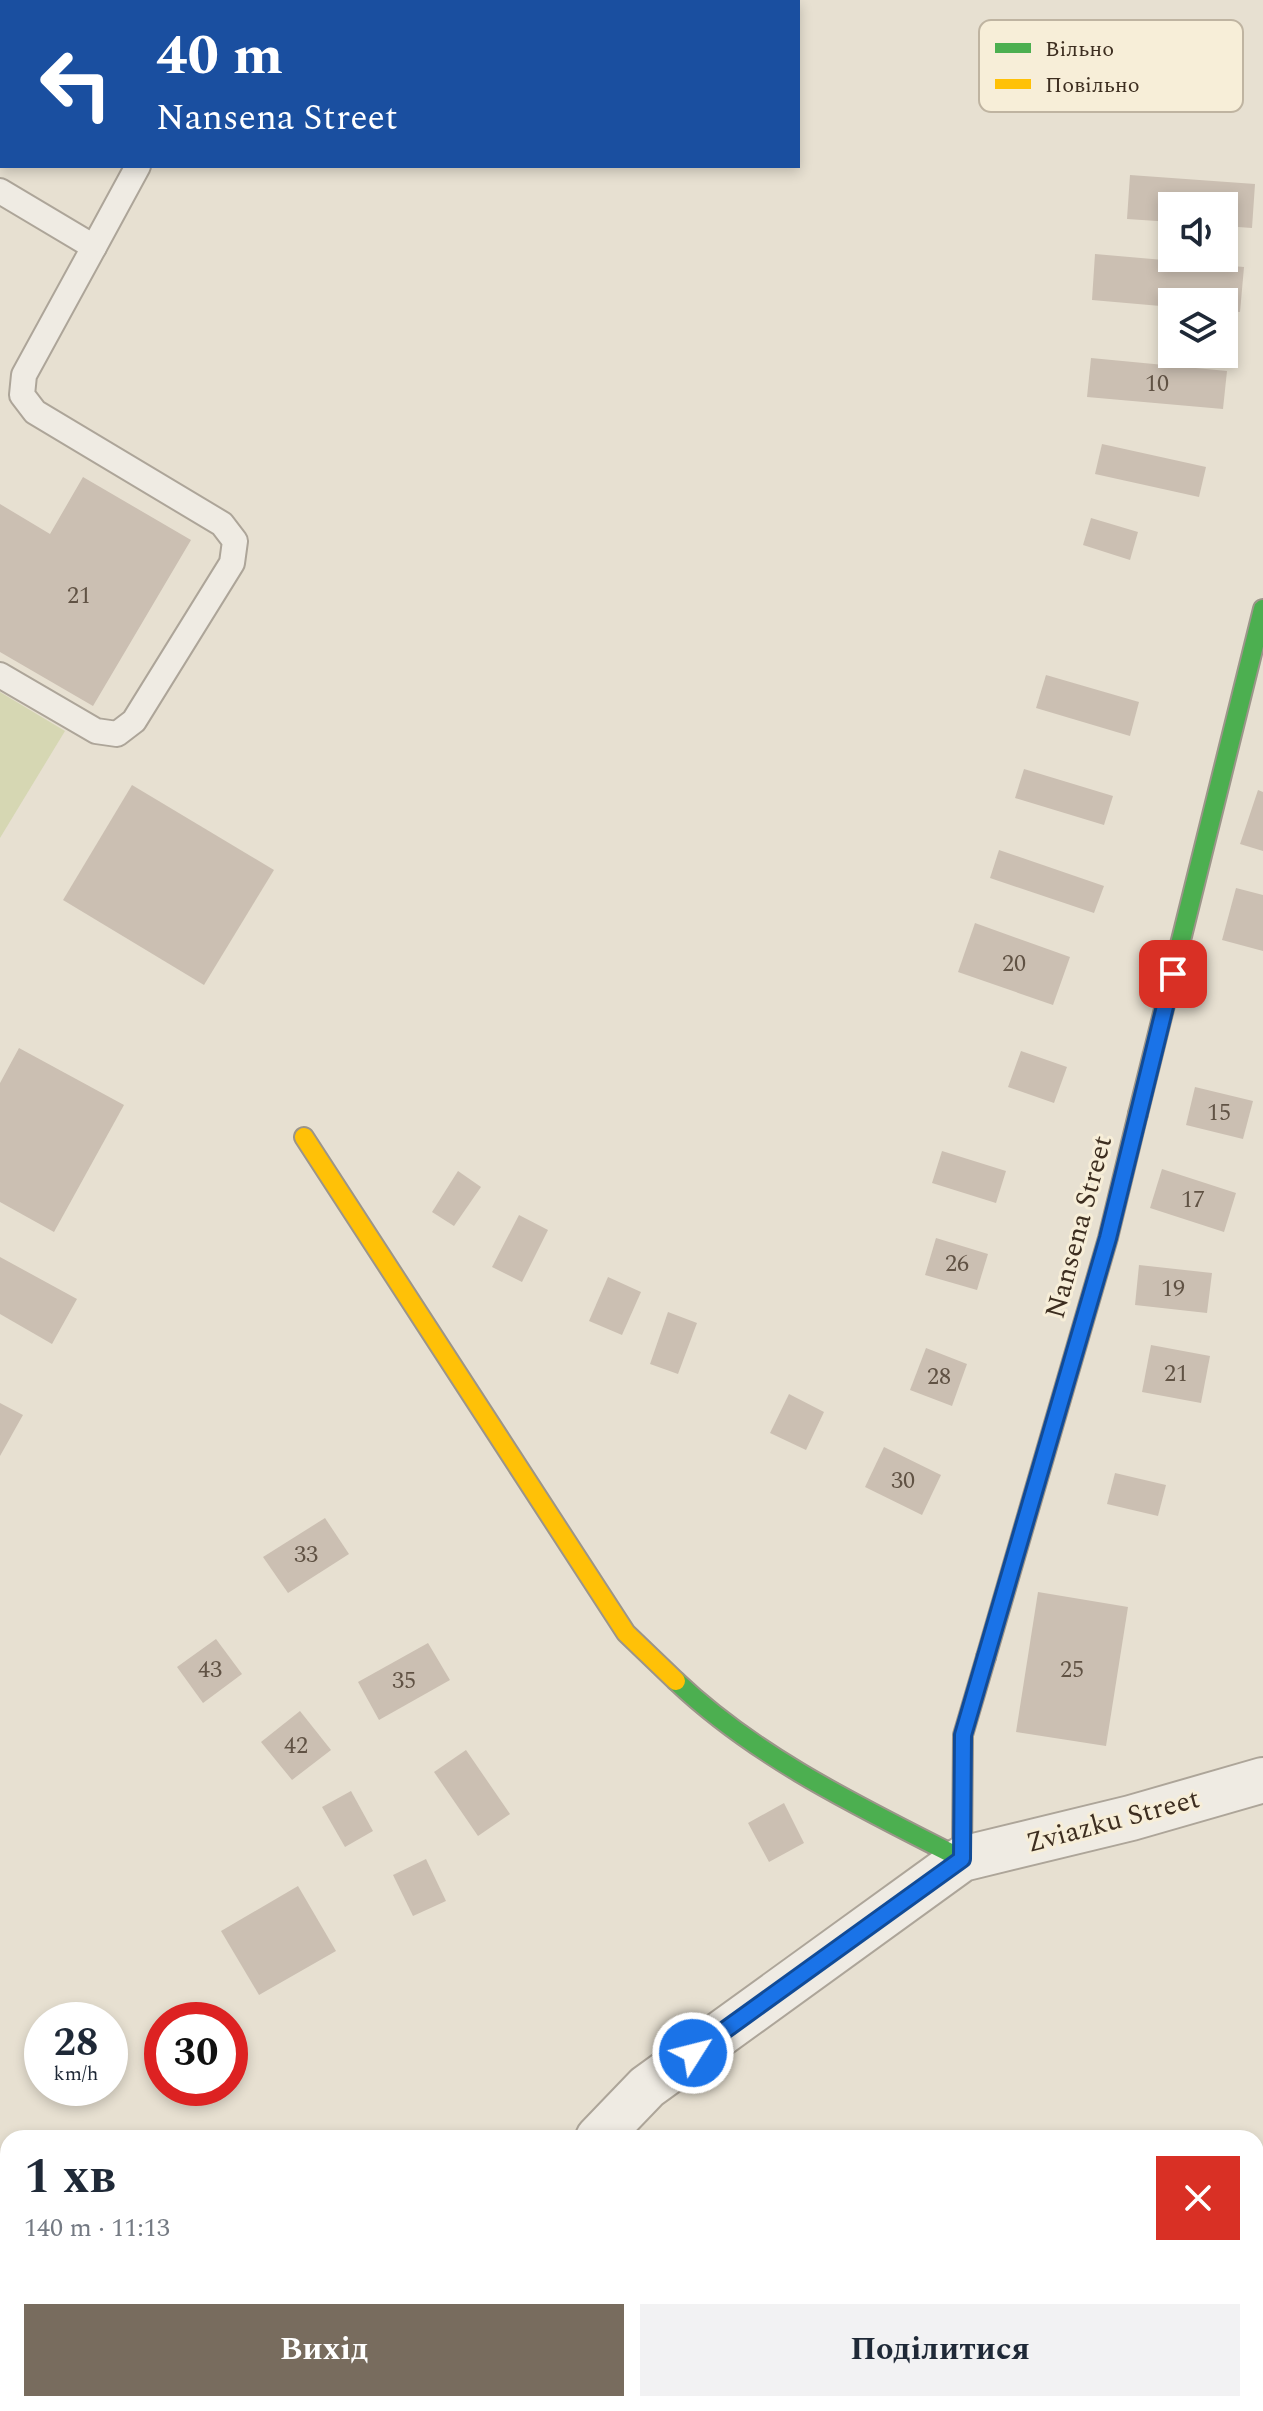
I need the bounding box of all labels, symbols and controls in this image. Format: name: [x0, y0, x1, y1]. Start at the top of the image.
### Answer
text: 40 m: [156, 14, 283, 99]
legend: [979, 20, 1243, 112]
icon: left: [24, 32, 128, 136]
text: Вільно: [1045, 33, 1114, 66]
text: Повільно: [1045, 69, 1140, 102]
text: Nansena Street: [156, 91, 398, 146]
map controls: [1158, 192, 1238, 368]
button: sound: [1158, 192, 1238, 272]
button: layers: [1158, 288, 1238, 368]
house number: 10: [1145, 366, 1169, 402]
house number: 21: [67, 578, 91, 614]
pin: [1139, 940, 1207, 1008]
house number: 20: [1002, 946, 1026, 982]
icon: arrive: [1151, 952, 1195, 996]
house number: 15: [1207, 1095, 1231, 1131]
street label: Nansena Street: [1034, 1131, 1124, 1323]
house number: 17: [1181, 1182, 1205, 1218]
house number: 26: [945, 1246, 969, 1282]
house number: 19: [1161, 1271, 1185, 1307]
house number: 21: [1164, 1356, 1188, 1392]
house number: 28: [927, 1359, 951, 1395]
house number: 30: [891, 1463, 915, 1499]
house number: 33: [294, 1537, 318, 1573]
house number: 43: [198, 1652, 222, 1688]
house number: 25: [1060, 1652, 1084, 1688]
house number: 35: [392, 1663, 416, 1699]
house number: 42: [284, 1728, 308, 1764]
street label: Zviazku Street: [1022, 1777, 1205, 1865]
speed limit sign: 30: [144, 2002, 248, 2106]
position arrow: [651, 2011, 735, 2095]
text: 28: [54, 2013, 98, 2074]
text: km/h: [54, 2059, 99, 2089]
text: 1 хв: [24, 2141, 116, 2214]
button: close: [1156, 2156, 1240, 2240]
text: 140 m · 11:13: [24, 2208, 170, 2248]
button: Вихід: [24, 2304, 624, 2396]
button: Поділитися: [640, 2304, 1240, 2396]

